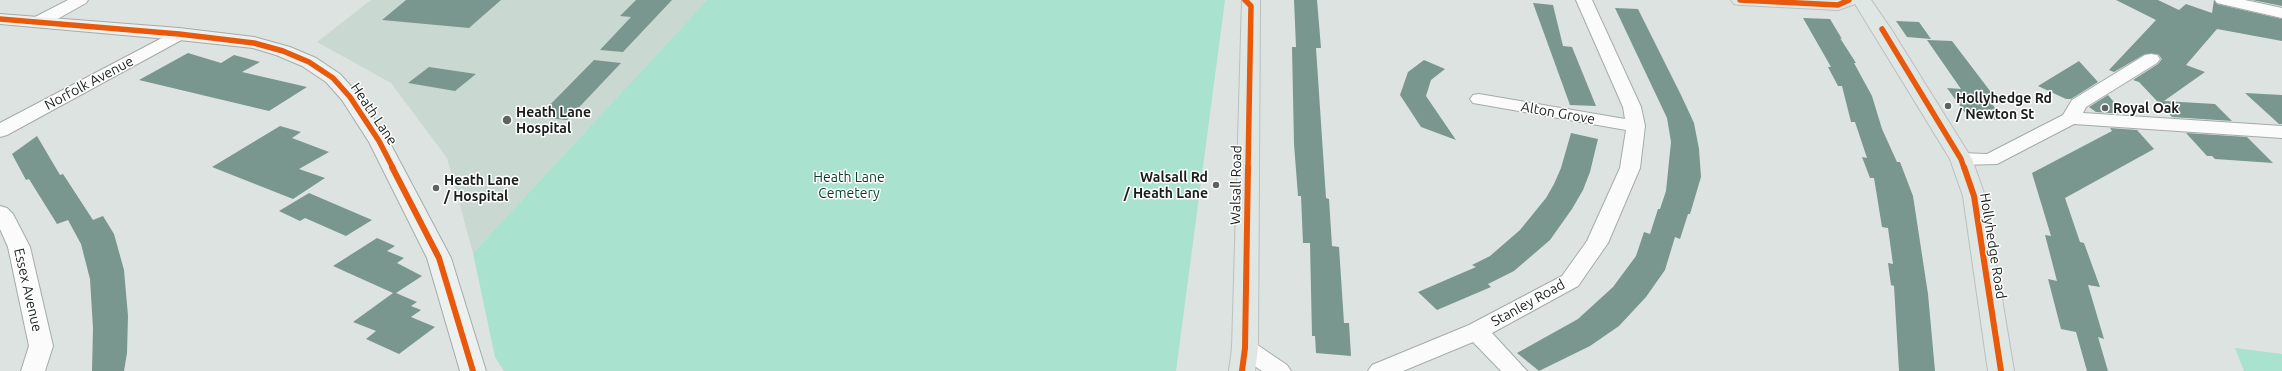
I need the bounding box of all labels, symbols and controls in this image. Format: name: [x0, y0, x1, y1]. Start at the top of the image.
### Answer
street label: Norfolk Avenue: [42, 53, 136, 113]
street label: Heath Lane: [347, 80, 401, 148]
place label: Hollyhedge Rd / Newton St: [1956, 90, 2052, 122]
street label: Alton Grove: [1520, 98, 1596, 128]
place label: Royal Oak: [2113, 100, 2179, 116]
marker: Hollyhedge Rd / Newton St: [1943, 101, 1953, 111]
marker: Royal Oak: [2100, 103, 2110, 113]
place label: Heath Lane Hospital: [516, 104, 591, 136]
marker: Heath Lane Hospital: [501, 114, 513, 126]
street label: Walsall Road: [1227, 145, 1245, 225]
park label: Heath Lane Cemetery: [813, 169, 885, 202]
place label: Walsall Rd / Heath Lane: [1124, 169, 1208, 202]
place label: Heath Lane / Hospital: [444, 172, 519, 204]
marker: Walsall Rd / Heath Lane: [1211, 180, 1221, 190]
marker: Heath Lane / Hospital: [431, 183, 441, 193]
street label: Hollyhedge Road: [1976, 192, 2010, 300]
street label: Essex Avenue: [10, 247, 46, 333]
street label: Stanley Road: [1488, 276, 1568, 330]

